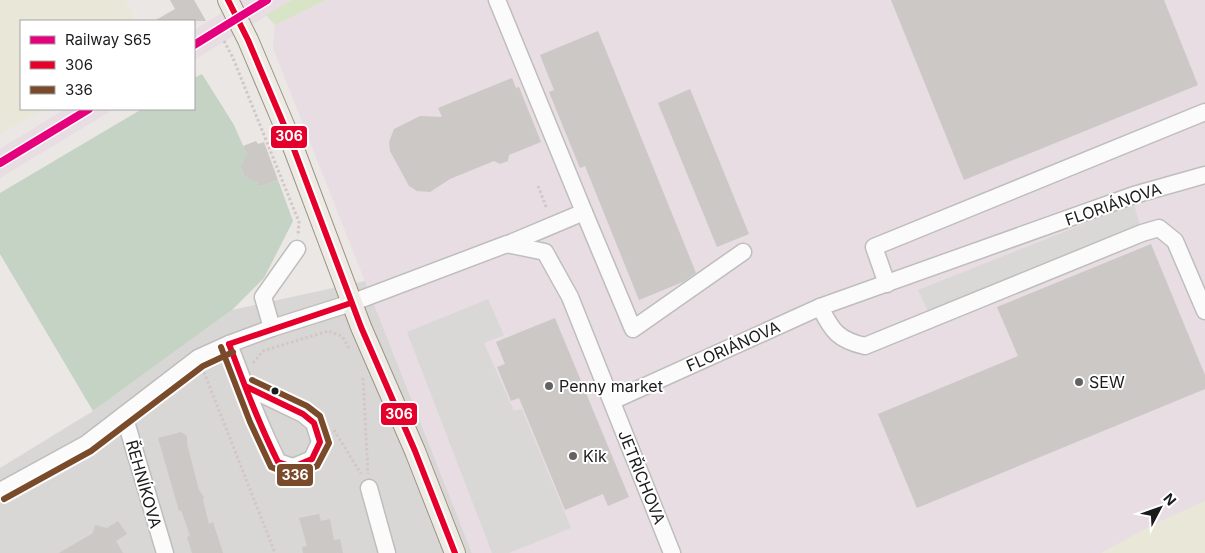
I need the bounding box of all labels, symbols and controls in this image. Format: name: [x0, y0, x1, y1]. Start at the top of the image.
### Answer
legend: [20, 20, 195, 110]
text: Railway S65: [65, 30, 151, 49]
text: 306: [65, 55, 93, 74]
text: 336: [65, 80, 93, 99]
line badge: 306: [270, 125, 308, 149]
text: 306: [275, 127, 303, 144]
street label: FLORIÁNOVA: [1062, 178, 1164, 230]
street label: FLORIÁNOVA: [683, 316, 783, 376]
place label: SEW: [1089, 372, 1125, 392]
place label: Penny market: [559, 376, 663, 396]
marker: SEW: [1073, 376, 1085, 388]
marker: Penny market: [543, 380, 555, 392]
unlabelled marker: [270, 386, 280, 396]
line badge: 306: [380, 402, 418, 426]
text: 306: [385, 405, 413, 422]
street label: JETŘICHOVA: [614, 427, 670, 527]
street label: ŘEHNÍKOVA: [122, 437, 166, 531]
place label: Kik: [583, 446, 607, 466]
marker: Kik: [567, 450, 579, 462]
line badge: 336: [276, 463, 314, 487]
text: 336: [281, 466, 309, 483]
north arrow: [1135, 483, 1185, 533]
text: N: [1160, 490, 1180, 509]

